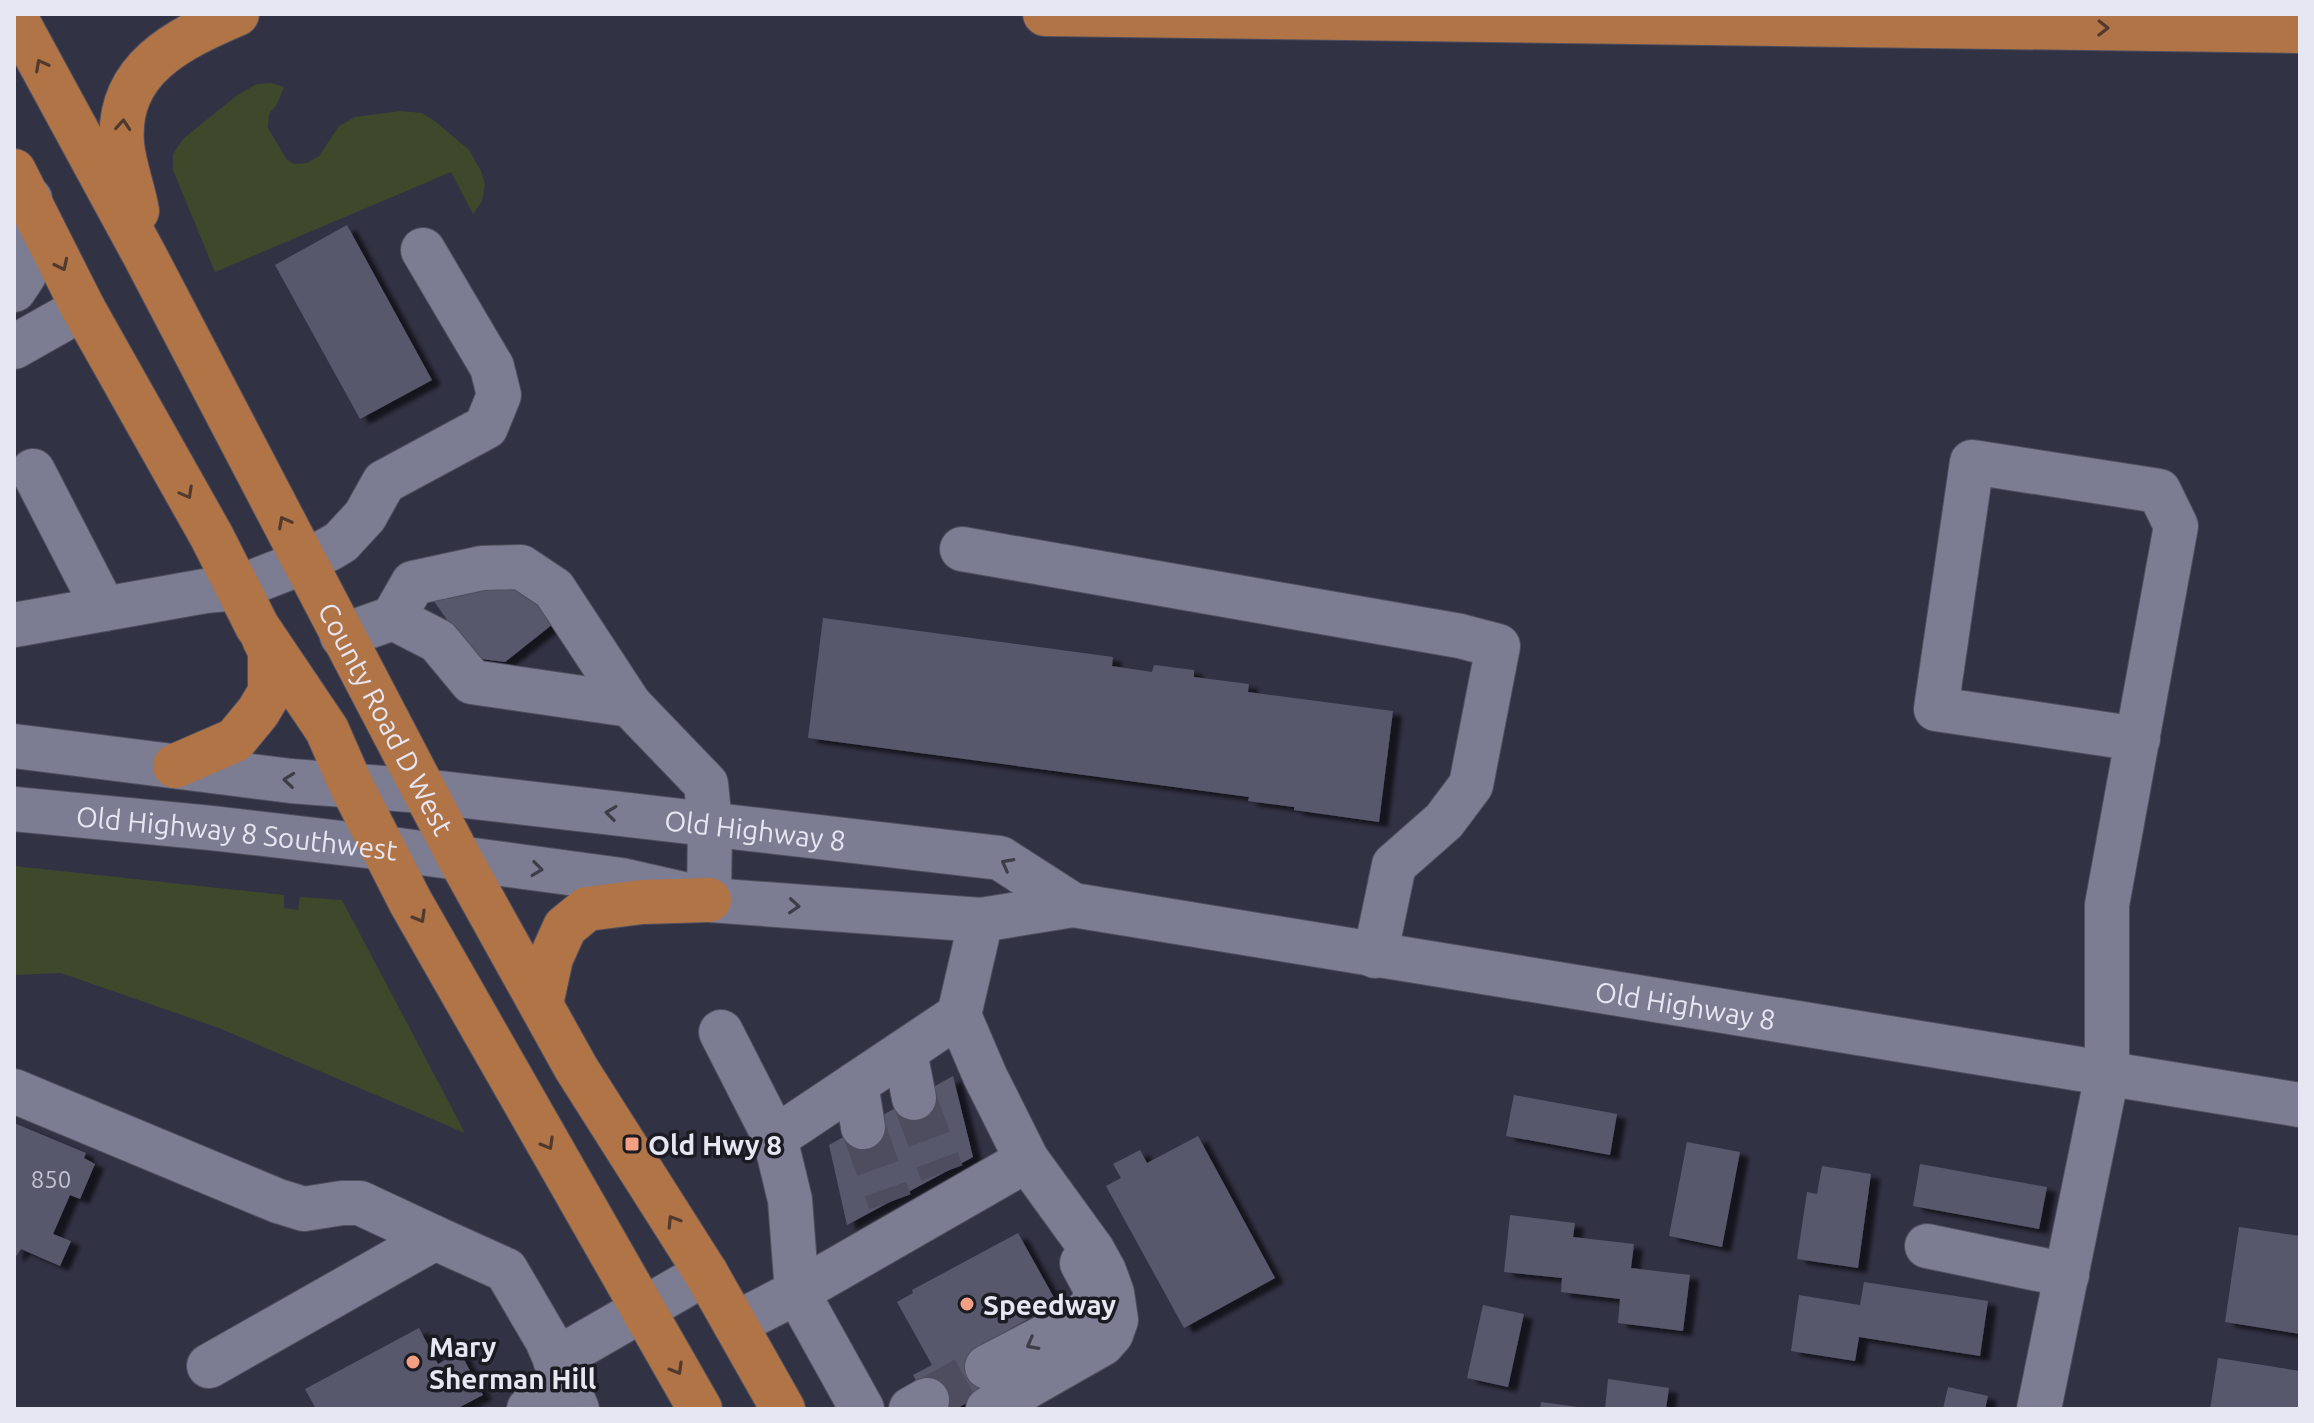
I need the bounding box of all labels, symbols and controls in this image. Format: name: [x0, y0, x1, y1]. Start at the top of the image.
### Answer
one-way arrow: [2097, 19, 2110, 37]
one-way arrow: [35, 59, 51, 74]
one-way arrow: [114, 118, 131, 131]
one-way arrow: [52, 257, 68, 272]
one-way arrow: [178, 485, 193, 499]
one-way arrow: [278, 516, 293, 531]
street label: County Road D West: [313, 597, 460, 840]
one-way arrow: [282, 772, 295, 789]
street label: Old Highway 8 Southwest: [75, 800, 399, 865]
one-way arrow: [604, 804, 617, 821]
street label: Old Highway 8: [663, 804, 847, 855]
one-way arrow: [1001, 858, 1015, 873]
one-way arrow: [530, 860, 544, 877]
one-way arrow: [788, 897, 801, 914]
one-way arrow: [410, 909, 426, 923]
street label: Old Highway 8: [1593, 975, 1778, 1035]
place label: Old Hwy 8: [648, 1129, 782, 1160]
one-way arrow: [538, 1135, 554, 1150]
marker: Old Hwy 8: [623, 1135, 641, 1153]
house number: 850: [31, 1166, 71, 1193]
one-way arrow: [668, 1215, 683, 1230]
place label: Speedway: [983, 1289, 1116, 1320]
marker: Speedway: [958, 1295, 976, 1313]
place label: Mary Sherman Hill: [429, 1331, 596, 1394]
one-way arrow: [1025, 1334, 1040, 1349]
marker: Mary Sherman Hill: [404, 1353, 422, 1371]
one-way arrow: [667, 1361, 683, 1375]

